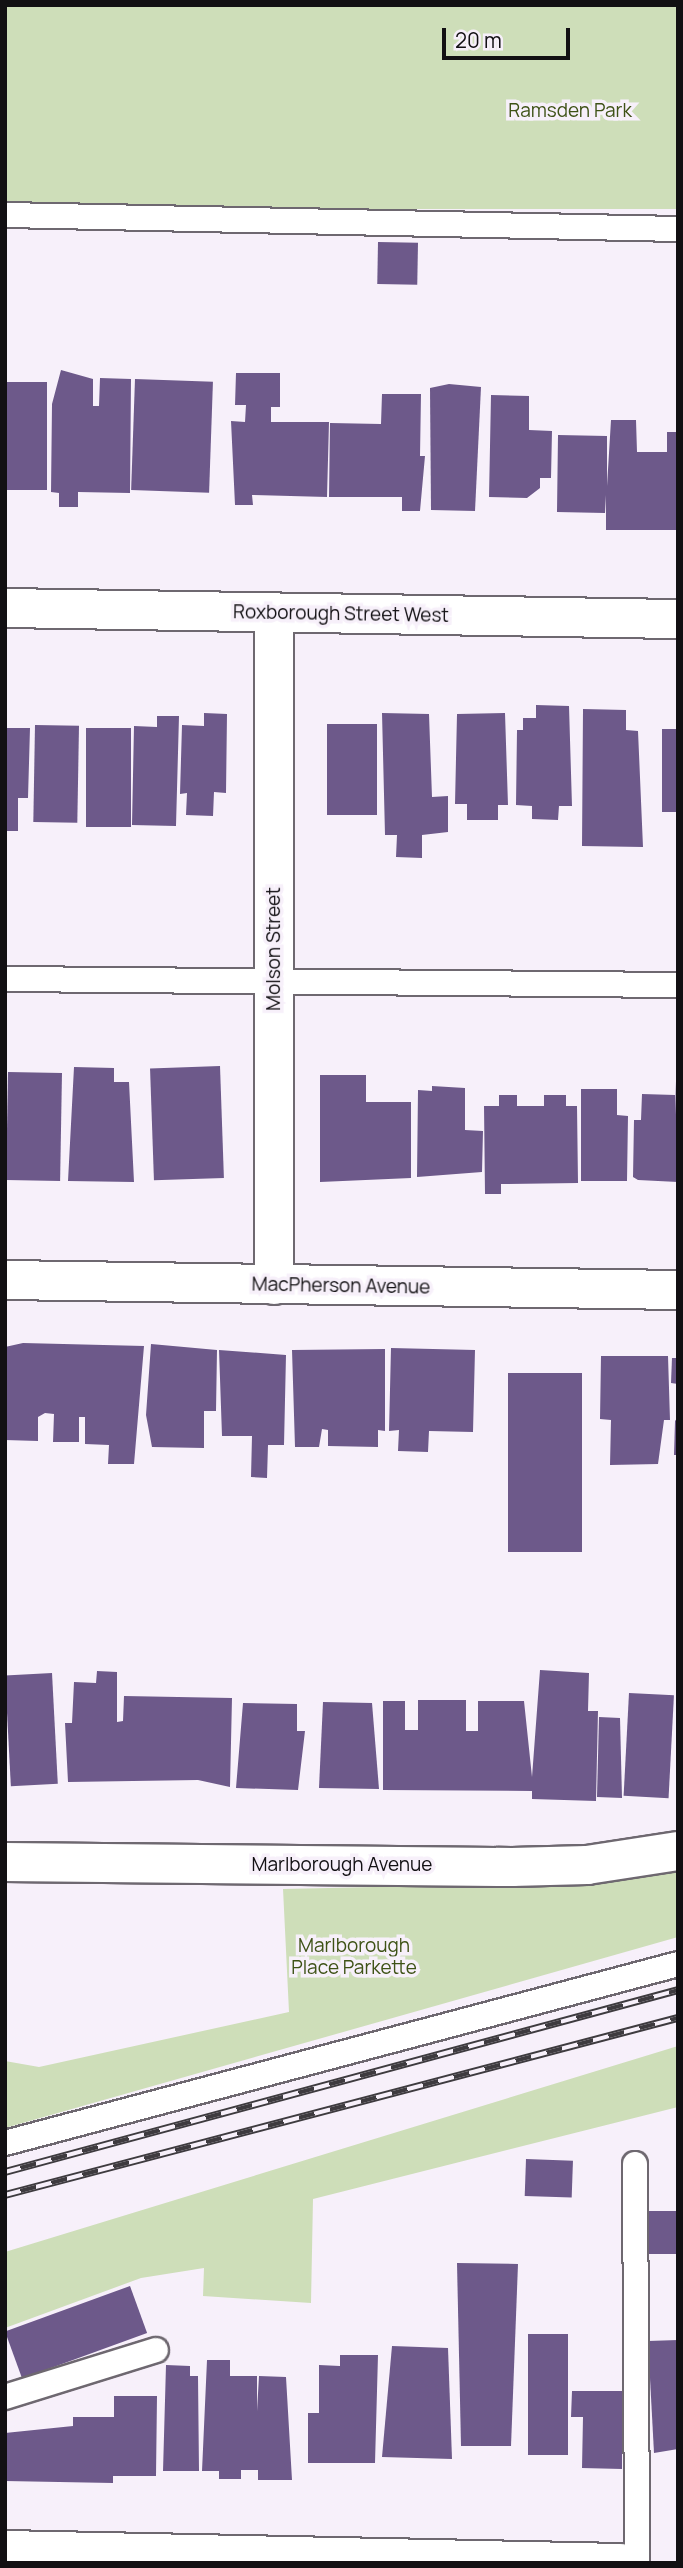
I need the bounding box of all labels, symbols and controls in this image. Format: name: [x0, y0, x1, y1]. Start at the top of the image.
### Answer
scale bar: [445, 14, 573, 58]
text: 20 m: [455, 26, 502, 54]
park label: Ramsden Park: [508, 100, 632, 122]
street label: Roxborough Street West: [233, 601, 449, 627]
street label: Molson Street: [263, 887, 285, 1011]
street label: MacPherson Avenue: [251, 1273, 431, 1299]
street label: Marlborough Avenue: [252, 1854, 432, 1876]
park label: Marlborough Place Parkette: [291, 1935, 417, 1979]

